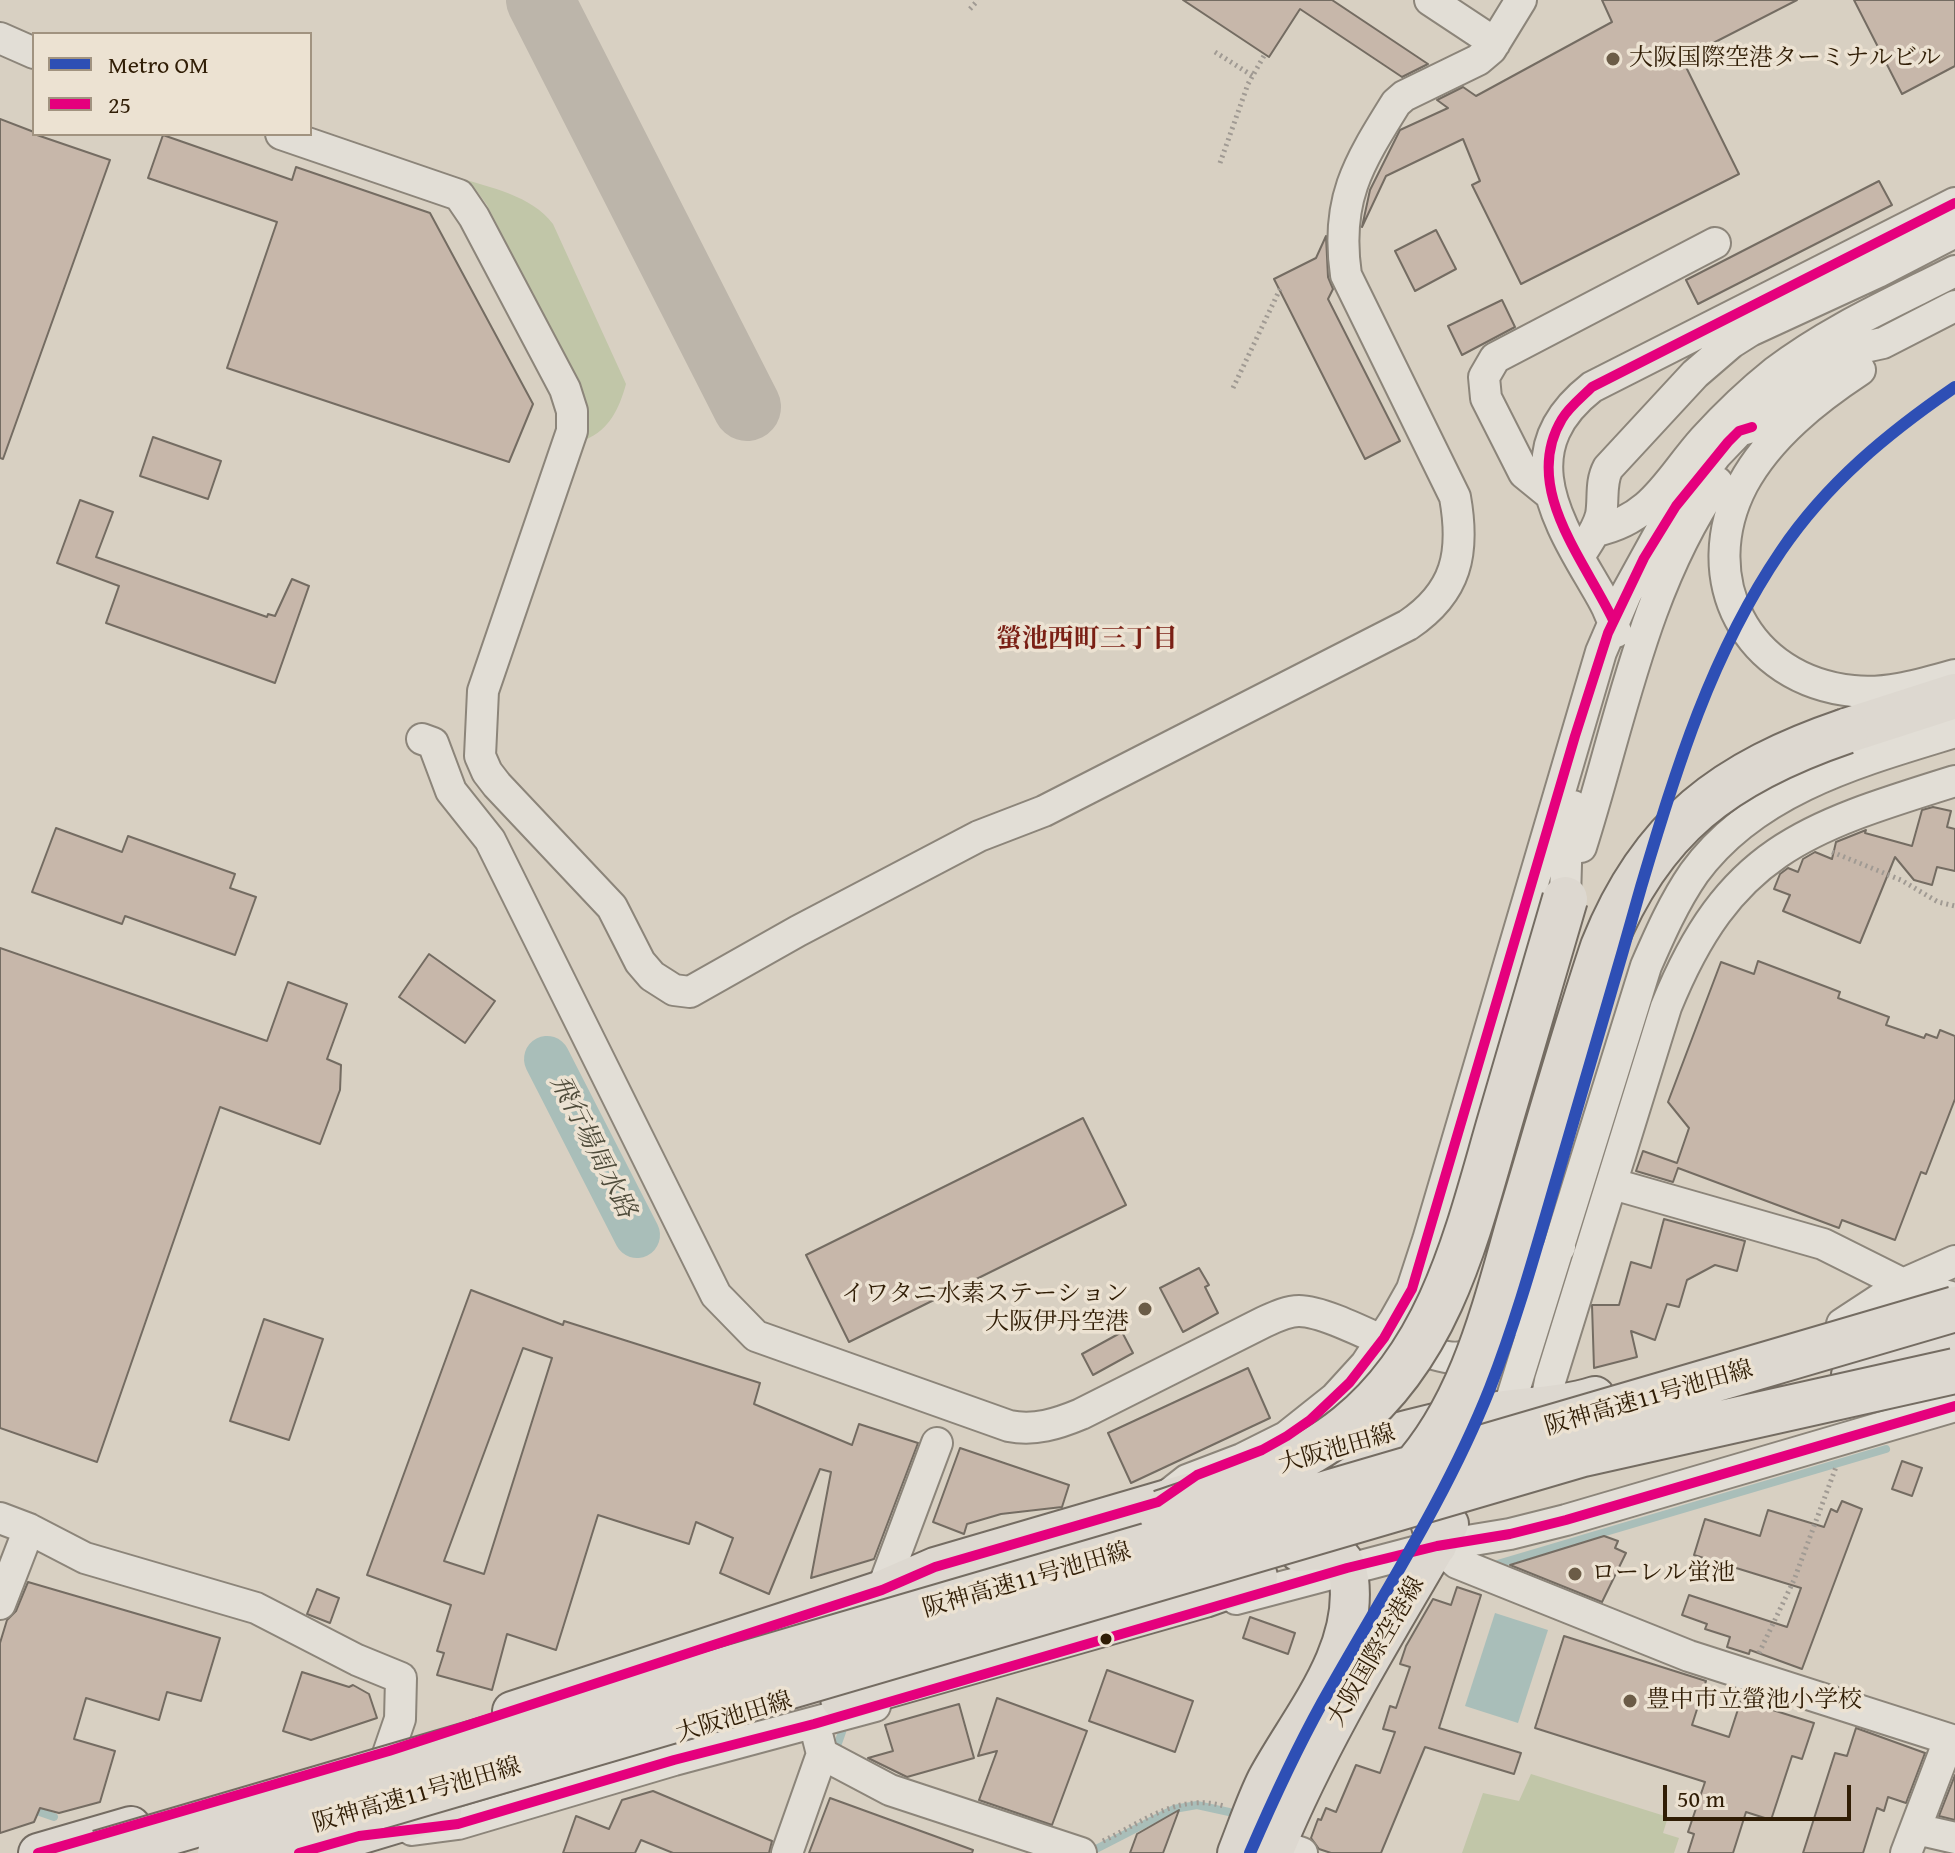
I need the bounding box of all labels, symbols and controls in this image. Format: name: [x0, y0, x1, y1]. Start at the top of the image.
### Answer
legend: [32, 32, 312, 136]
place label: 大阪国際空港ターミナルビル: [1629, 45, 1941, 73]
text: Metro OM: [108, 47, 209, 82]
marker: 大阪国際空港ターミナルビル: [1604, 50, 1622, 68]
text: 25: [108, 87, 131, 122]
district label: 螢池西町三丁目: [996, 624, 1178, 656]
water label: 飛行場周水路: [543, 1070, 641, 1224]
place label: イワタニ水素ステーション 大阪伊丹空港: [841, 1281, 1129, 1337]
marker: イワタニ水素ステーション 大阪伊丹空港: [1136, 1300, 1154, 1318]
street label: 阪神高速11号池田線: [1542, 1356, 1756, 1442]
street label: 大阪池田線: [1275, 1420, 1399, 1480]
street label: 阪神高速11号池田線: [920, 1538, 1134, 1624]
place label: ローレル蛍池: [1591, 1560, 1735, 1588]
marker: ローレル蛍池: [1566, 1565, 1584, 1583]
street label: 大阪国際空港線: [1323, 1572, 1431, 1732]
unlabelled marker: [1098, 1631, 1114, 1647]
street label: 大阪池田線: [672, 1687, 796, 1749]
place label: 豊中市立螢池小学校: [1646, 1687, 1862, 1715]
marker: 豊中市立螢池小学校: [1621, 1692, 1639, 1710]
street label: 阪神高速11号池田線: [310, 1753, 524, 1839]
scale bar: [1667, 1769, 1855, 1819]
text: 50 m: [1677, 1781, 1725, 1816]

